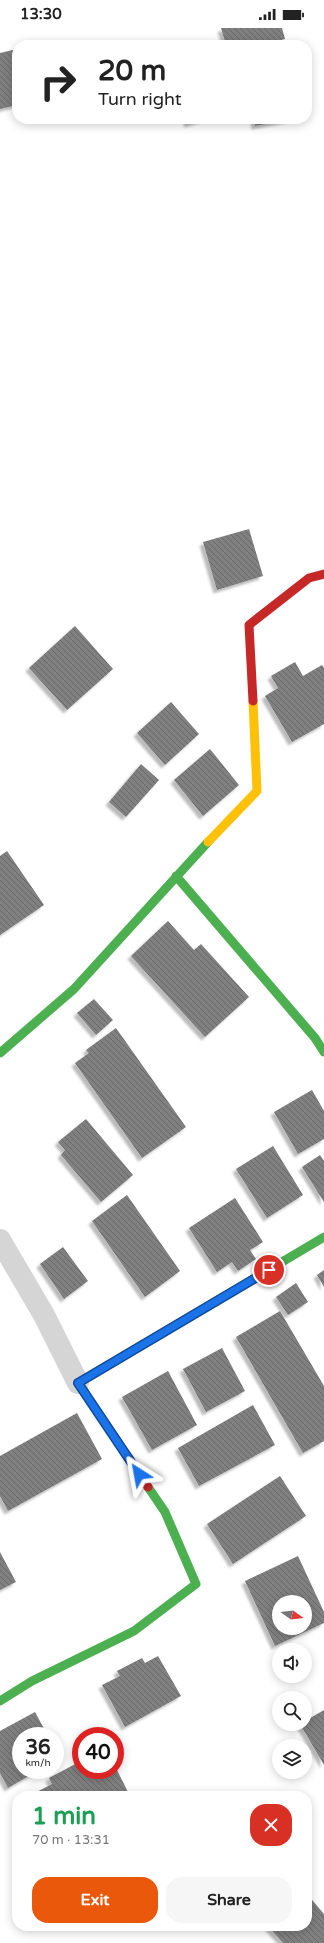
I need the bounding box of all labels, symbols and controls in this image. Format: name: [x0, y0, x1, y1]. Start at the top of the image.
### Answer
text: 13:30: [20, 5, 62, 23]
text: 20 m: [98, 54, 166, 88]
icon: right: [32, 56, 84, 108]
text: Turn right: [98, 88, 182, 110]
pin: [252, 1253, 286, 1287]
icon: arrive: [258, 1259, 280, 1281]
position arrow: [118, 1453, 160, 1495]
north arrow: [272, 1595, 312, 1635]
map controls: [272, 1595, 312, 1779]
button: sound: [272, 1643, 312, 1683]
button: search: [272, 1691, 312, 1731]
speed limit sign: 40: [72, 1727, 124, 1779]
text: 36: [25, 1736, 51, 1760]
button: layers: [272, 1739, 312, 1779]
text: km/h: [25, 1757, 51, 1769]
text: 1 min: [32, 1802, 96, 1831]
button: close: [250, 1804, 292, 1846]
text: 70 m · 13:31: [32, 1832, 110, 1848]
button: Exit: [32, 1877, 158, 1923]
button: Share: [166, 1877, 292, 1923]

